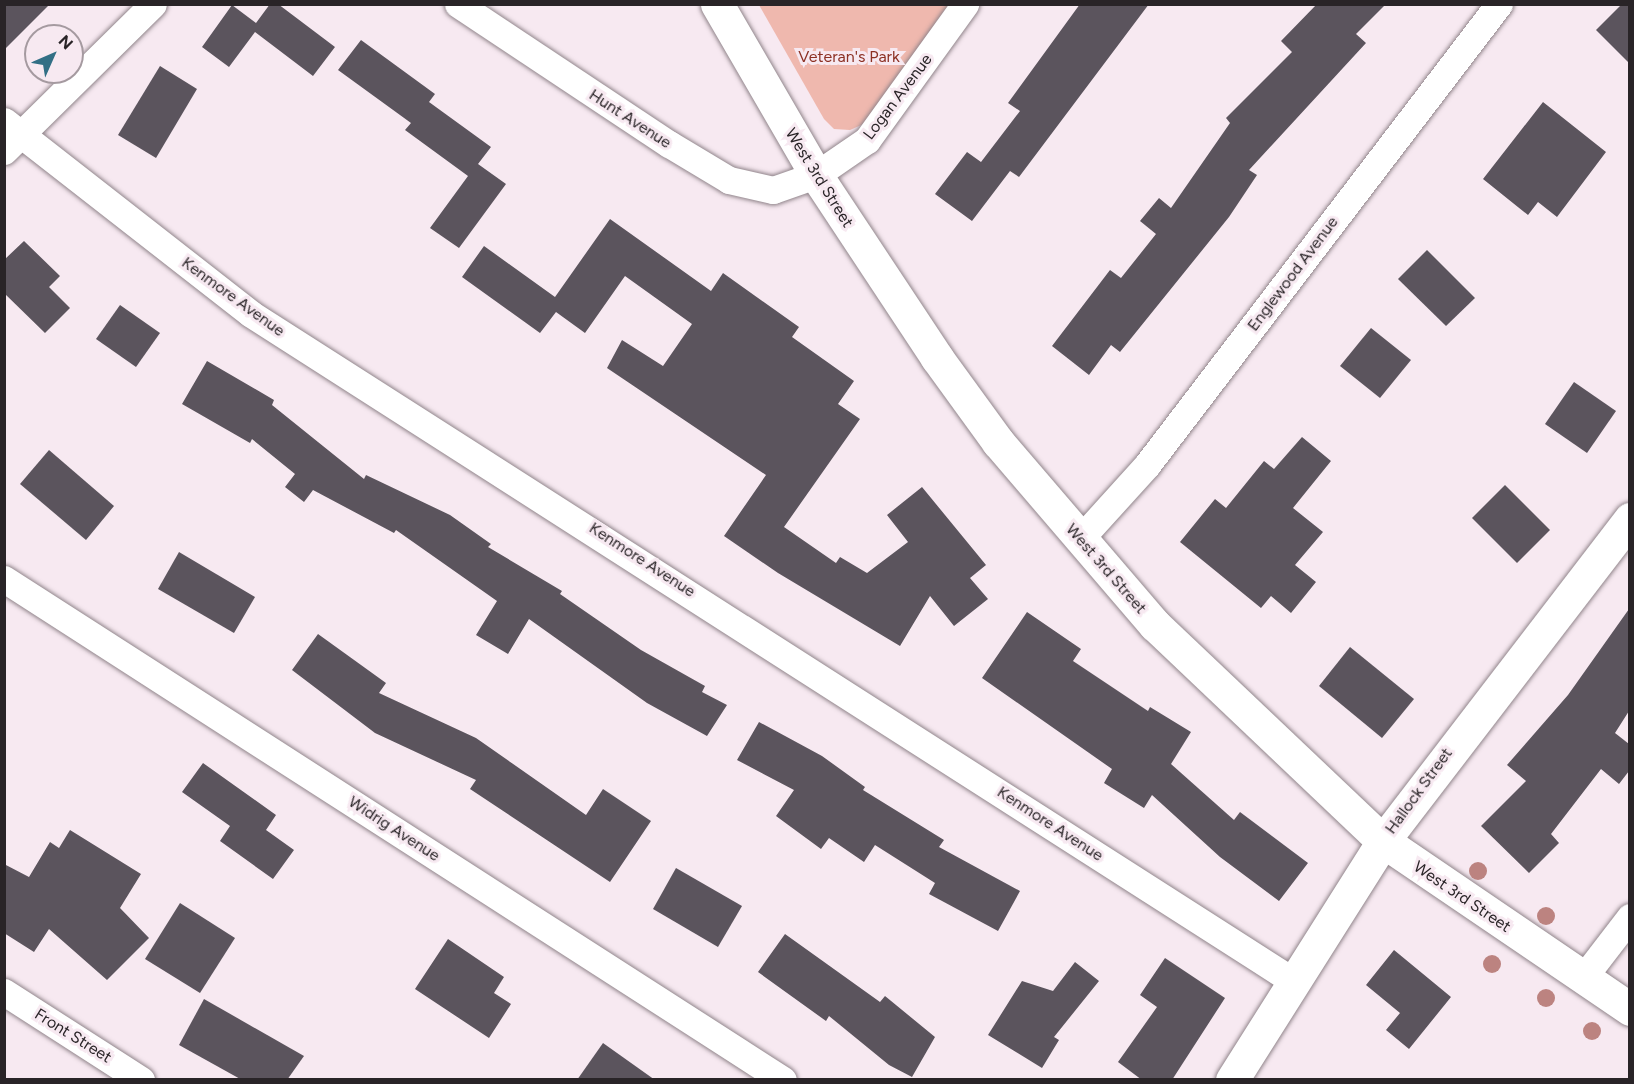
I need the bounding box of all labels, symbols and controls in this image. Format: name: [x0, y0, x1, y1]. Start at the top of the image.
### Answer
north arrow: [24, 24, 84, 84]
text: N: [55, 31, 77, 53]
park label: Veteran's Park: [798, 47, 900, 67]
street label: Logan Avenue: [860, 50, 936, 144]
street label: Hunt Avenue: [585, 85, 675, 153]
street label: West 3rd Street: [781, 125, 857, 231]
street label: Englewood Avenue: [1244, 213, 1342, 335]
street label: Kenmore Avenue: [178, 253, 288, 341]
street label: Kenmore Avenue: [585, 519, 699, 601]
street label: West 3rd Street: [1062, 520, 1150, 618]
street label: Hallock Street: [1381, 744, 1457, 838]
street label: Kenmore Avenue: [993, 783, 1107, 865]
street label: Widrig Avenue: [345, 792, 443, 866]
street label: West 3rd Street: [1410, 857, 1514, 937]
street label: Front Street: [31, 1005, 115, 1067]

